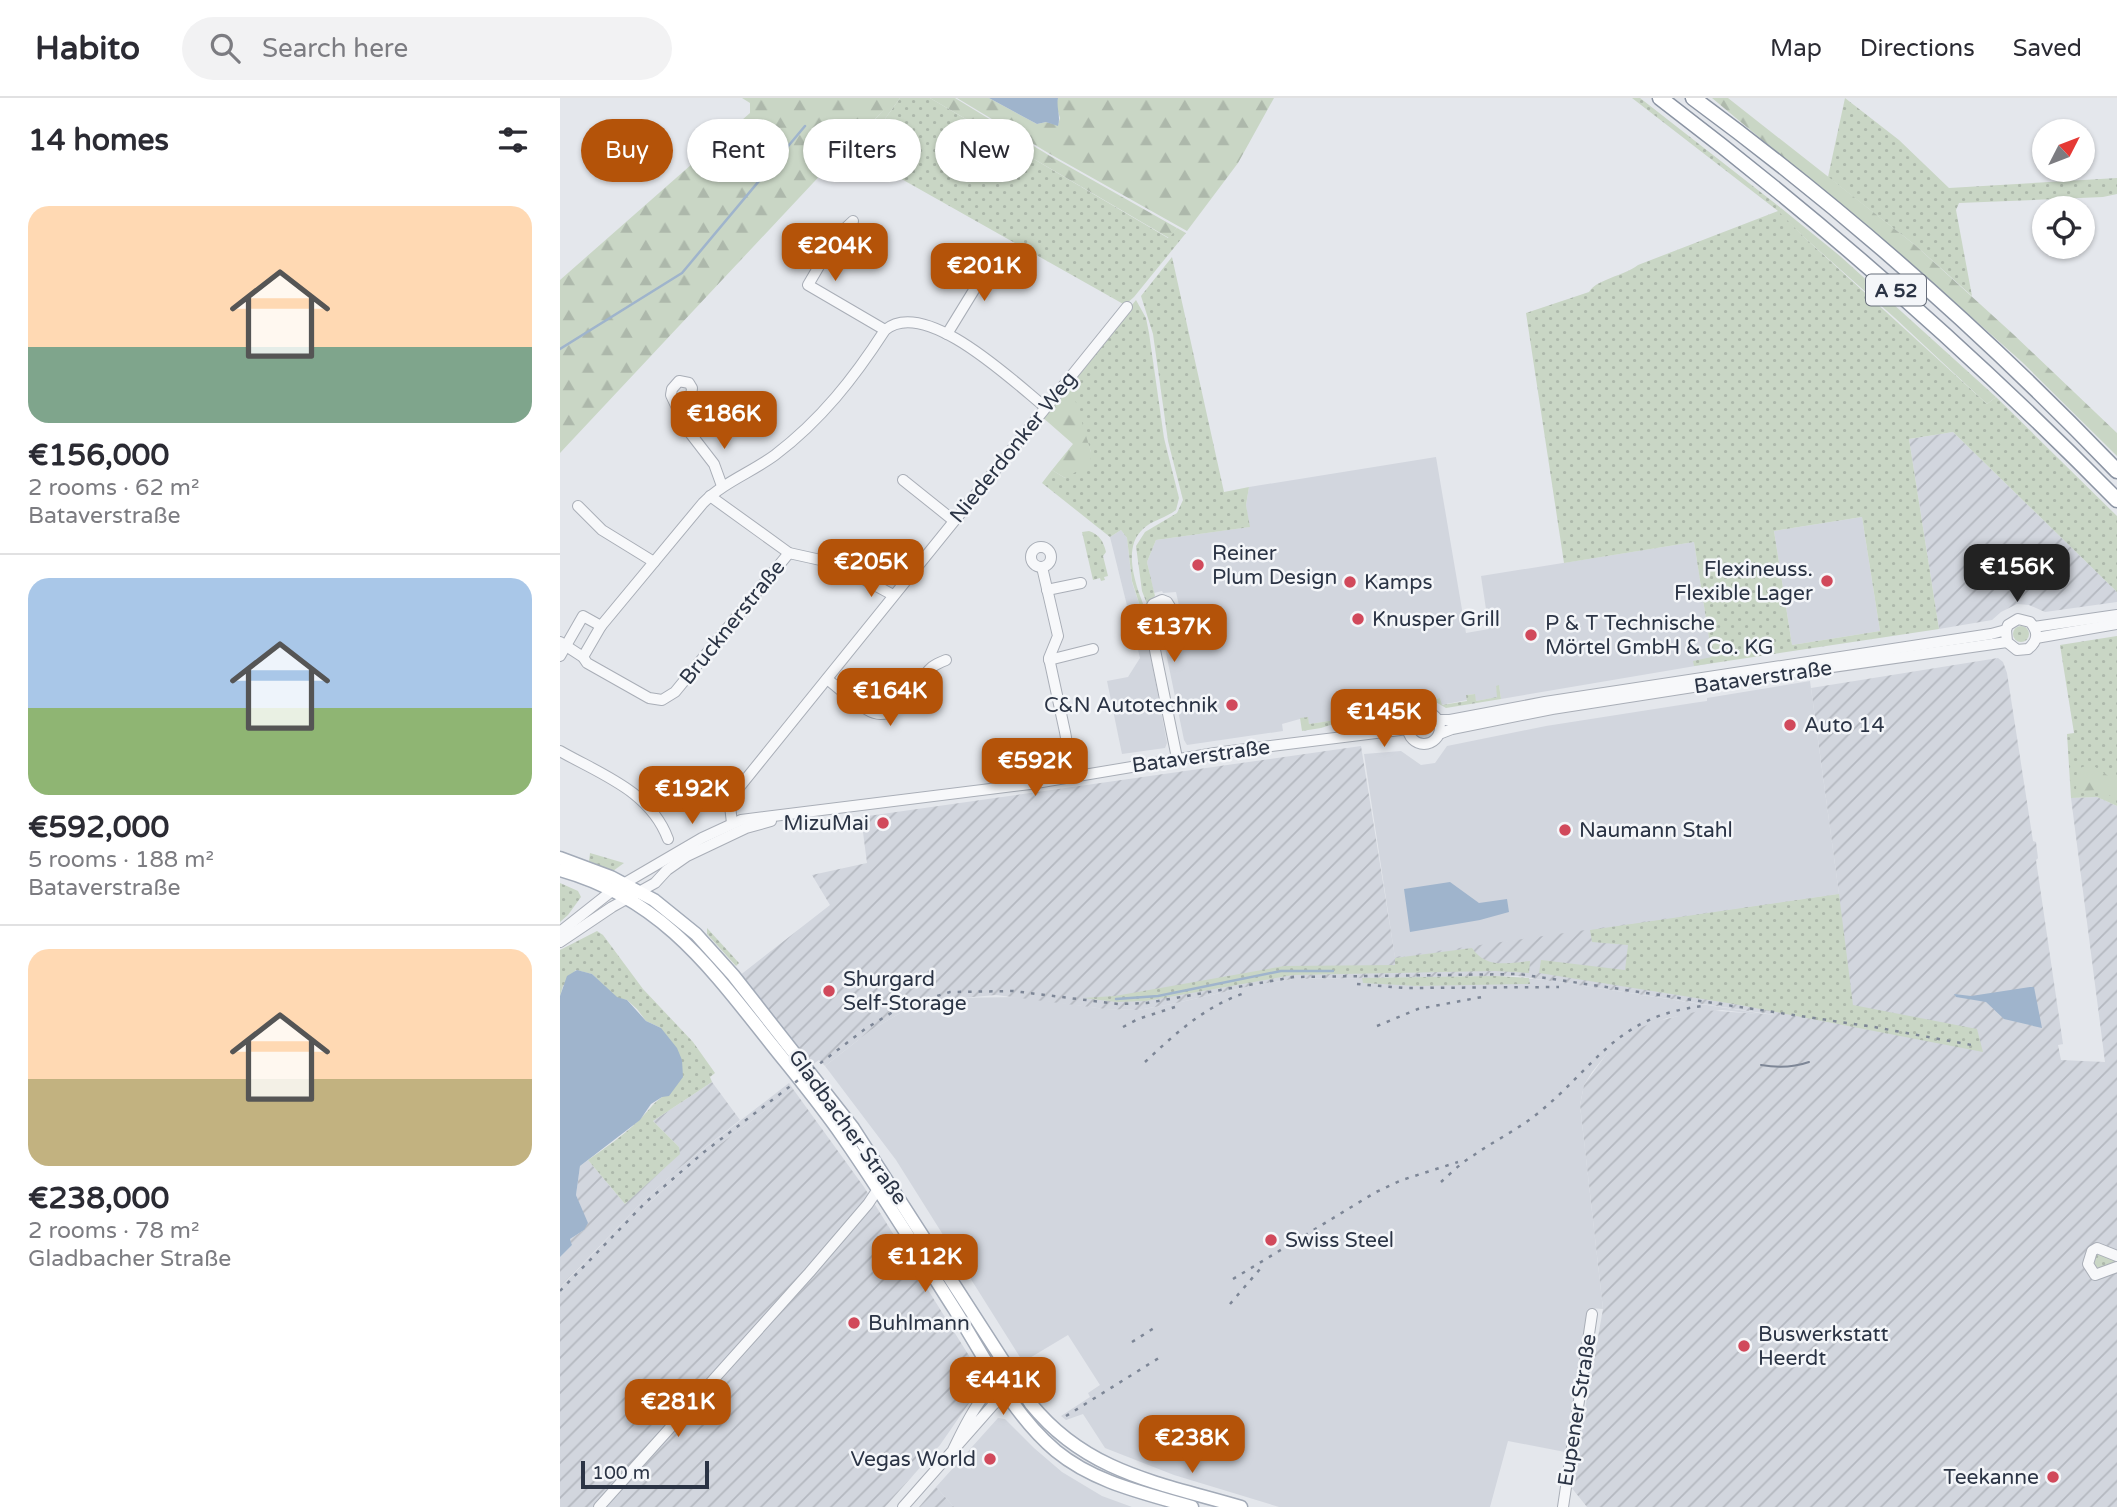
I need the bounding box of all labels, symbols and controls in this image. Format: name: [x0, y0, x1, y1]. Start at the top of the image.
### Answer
search box: [182, 17, 672, 80]
text: Habito: [35, 29, 140, 68]
icon: search: [206, 29, 244, 67]
text: Search here: [262, 33, 408, 64]
text: Map: [1770, 34, 1822, 63]
text: Directions: [1860, 34, 1975, 63]
text: Saved: [2013, 34, 2082, 63]
chip: Buy: [581, 119, 673, 182]
chip: Rent: [687, 119, 789, 182]
chip: Filters: [803, 119, 921, 182]
chip: New: [935, 119, 1034, 182]
north arrow: [2032, 119, 2095, 182]
map controls: [2032, 119, 2095, 259]
icon: filters: [494, 121, 532, 159]
text: 14 homes: [28, 122, 169, 159]
button: locate: [2032, 196, 2095, 259]
pin: €204K: [786, 223, 884, 283]
text: €204K: [798, 232, 872, 260]
pin: €201K: [935, 244, 1033, 303]
icon: home: [217, 251, 343, 377]
text: €201K: [947, 252, 1021, 280]
road number: A 52: [1866, 274, 1926, 306]
street label: Niederdonker Weg: [945, 367, 1082, 528]
pin: €186K: [675, 392, 773, 451]
text: €186K: [687, 400, 761, 428]
text: €156,000: [28, 437, 169, 474]
text: 2 rooms · 62 m²: [28, 474, 199, 502]
text: Bataverstraße: [28, 502, 180, 530]
pin: €205K: [822, 540, 920, 599]
place label: Reiner Plum Design: [1212, 541, 1337, 590]
pin: €156K: [1968, 545, 2066, 604]
text: €205K: [834, 548, 908, 576]
text: €156K: [1980, 553, 2054, 581]
street label: Brucknerstraße: [674, 555, 790, 690]
marker: Reiner Plum Design: [1190, 557, 1206, 573]
place label: Flexineuss. Flexible Lager: [1674, 557, 1813, 606]
place label: Kamps: [1364, 570, 1432, 595]
marker: Flexineuss. Flexible Lager: [1819, 573, 1835, 589]
marker: Kamps: [1342, 574, 1358, 590]
pin: €137K: [1125, 604, 1223, 664]
place label: Knusper Grill: [1372, 607, 1500, 632]
marker: Knusper Grill: [1350, 611, 1366, 627]
place label: P & T Technische Mörtel GmbH & Co. KG: [1545, 611, 1774, 660]
text: €137K: [1137, 613, 1211, 641]
icon: home: [217, 623, 343, 749]
marker: P & T Technische Mörtel GmbH & Co. KG: [1523, 627, 1539, 643]
street label: Bataverstraße: [1692, 655, 1834, 700]
pin: €164K: [841, 668, 939, 728]
text: €164K: [853, 677, 927, 705]
pin: €145K: [1335, 690, 1433, 749]
place label: C&N Autotechnik: [1044, 693, 1218, 718]
marker: C&N Autotechnik: [1224, 697, 1240, 713]
text: €145K: [1347, 698, 1421, 726]
place label: Auto 14: [1804, 713, 1885, 738]
marker: Auto 14: [1782, 717, 1798, 733]
street label: Bataverstraße: [1130, 734, 1272, 779]
pin: €592K: [986, 738, 1084, 798]
text: €592K: [998, 747, 1072, 775]
pin: €192K: [643, 766, 741, 826]
text: €192K: [655, 775, 729, 803]
text: €592,000: [28, 809, 169, 846]
place label: MizuMai: [783, 811, 869, 836]
marker: MizuMai: [875, 815, 891, 831]
place label: Naumann Stahl: [1579, 818, 1733, 843]
marker: Naumann Stahl: [1557, 822, 1573, 838]
text: 5 rooms · 188 m²: [28, 846, 214, 874]
text: Bataverstraße: [28, 874, 180, 902]
place label: Shurgard Self-Storage: [843, 967, 967, 1016]
marker: Shurgard Self-Storage: [821, 983, 837, 999]
icon: home: [217, 994, 343, 1120]
street label: Gladbacher Straße: [783, 1045, 912, 1210]
text: €238,000: [28, 1180, 169, 1217]
text: 2 rooms · 78 m²: [28, 1217, 199, 1245]
place label: Swiss Steel: [1285, 1228, 1394, 1253]
marker: Swiss Steel: [1263, 1232, 1279, 1248]
pin: €112K: [876, 1234, 974, 1294]
text: €112K: [888, 1243, 962, 1271]
text: Gladbacher Straße: [28, 1245, 231, 1273]
place label: Buhlmann: [868, 1311, 970, 1336]
marker: Buhlmann: [846, 1315, 862, 1331]
place label: Buswerkstatt Heerdt: [1758, 1322, 1889, 1371]
street label: Eupener Straße: [1553, 1332, 1602, 1488]
marker: Buswerkstatt Heerdt: [1736, 1338, 1752, 1354]
pin: €441K: [954, 1358, 1052, 1417]
text: €441K: [966, 1366, 1040, 1394]
pin: €281K: [629, 1380, 727, 1439]
text: €281K: [641, 1388, 715, 1416]
pin: €238K: [1143, 1416, 1241, 1475]
text: €238K: [1155, 1424, 1229, 1452]
place label: Vegas World: [851, 1447, 976, 1472]
marker: Vegas World: [982, 1451, 998, 1467]
scale bar: [581, 1458, 709, 1490]
text: 100 m: [592, 1462, 650, 1484]
place label: Teekanne: [1943, 1465, 2039, 1490]
marker: Teekanne: [2045, 1469, 2061, 1485]

